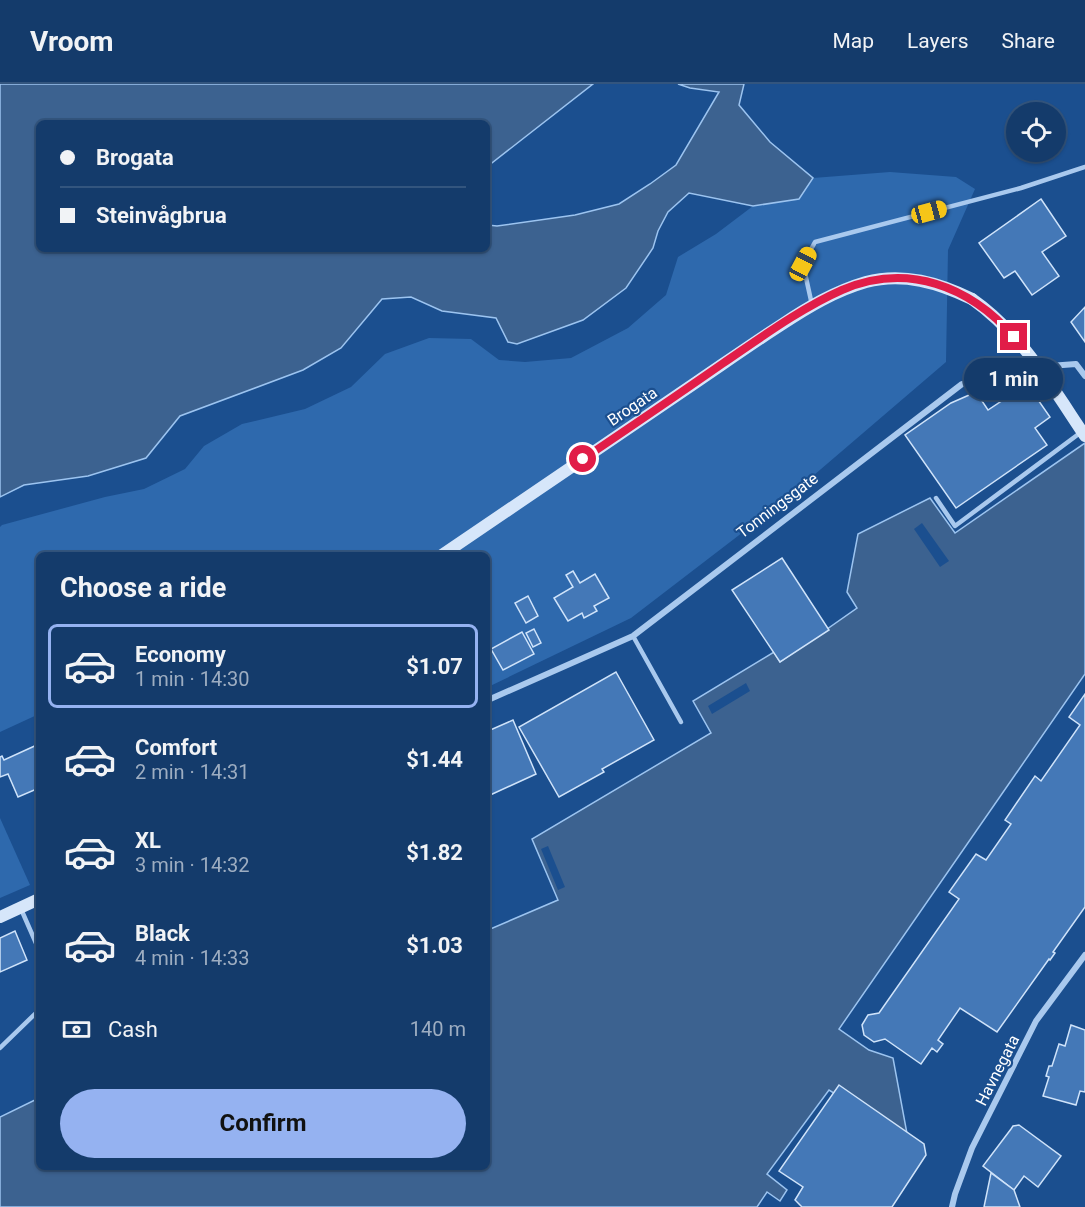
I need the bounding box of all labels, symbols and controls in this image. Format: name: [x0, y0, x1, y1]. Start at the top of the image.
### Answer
text: Vroom: [30, 25, 114, 58]
text: Map: [832, 29, 874, 53]
text: Layers: [907, 29, 968, 53]
text: Share: [1001, 29, 1055, 53]
map controls: [1006, 102, 1066, 162]
button: locate: [1006, 102, 1066, 162]
text: Brogata: [96, 145, 174, 170]
car: [909, 199, 949, 225]
text: Steinvågbrua: [96, 203, 227, 228]
car: [787, 244, 819, 284]
route end: [1000, 323, 1027, 350]
callout: 1 min: [964, 358, 1064, 400]
text: 1 min: [988, 367, 1039, 391]
street label: Brogata: [604, 383, 661, 430]
route start: [569, 445, 596, 472]
street label: Tonningsgate: [733, 469, 822, 542]
text: Choose a ride: [60, 572, 226, 604]
icon: car: [63, 639, 117, 693]
text: Economy: [135, 642, 226, 667]
text: $1.07: [406, 654, 463, 679]
text: 1 min · 14:30: [135, 667, 250, 691]
icon: car: [63, 732, 117, 786]
text: Comfort: [135, 735, 217, 760]
text: $1.44: [406, 747, 463, 772]
text: 2 min · 14:31: [135, 760, 250, 784]
icon: car: [63, 825, 117, 879]
text: XL: [135, 828, 161, 853]
text: $1.82: [406, 840, 463, 865]
text: 3 min · 14:32: [135, 853, 250, 877]
icon: car: [63, 918, 117, 972]
text: Black: [135, 921, 190, 946]
text: $1.03: [406, 933, 463, 958]
text: 4 min · 14:33: [135, 946, 250, 970]
icon: cash: [60, 1013, 93, 1046]
text: Cash: [108, 1017, 158, 1042]
text: 140 m: [410, 1017, 466, 1041]
street label: Havnegata: [972, 1032, 1023, 1109]
button: Confirm: [60, 1089, 466, 1158]

